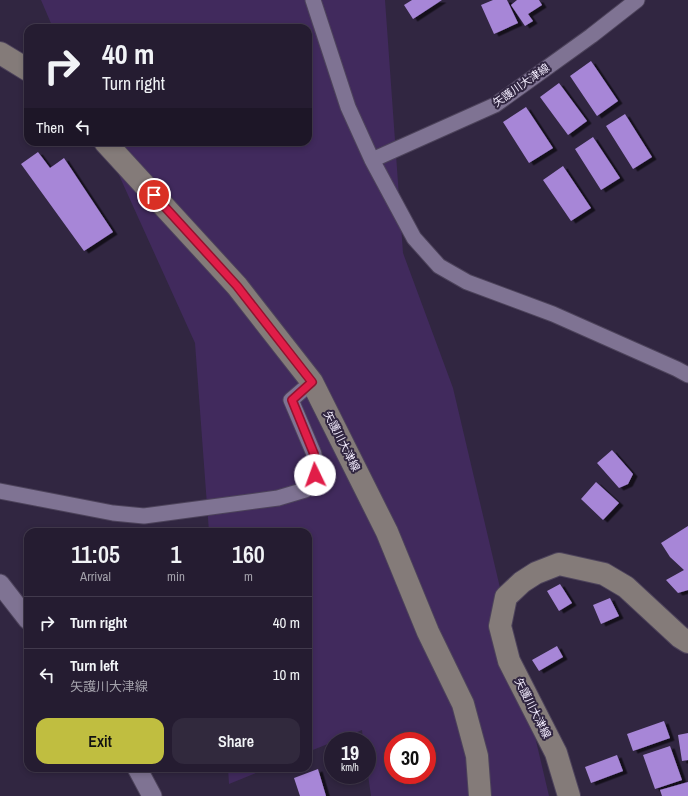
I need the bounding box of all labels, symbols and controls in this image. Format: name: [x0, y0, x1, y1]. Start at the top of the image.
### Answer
text: 40 m: [102, 35, 154, 73]
icon: right: [36, 40, 88, 92]
street label: 矢護川大津線: [490, 60, 552, 110]
text: Turn right: [102, 71, 165, 96]
icon: left: [72, 116, 94, 138]
text: Then: [36, 117, 64, 138]
pin: [137, 178, 171, 212]
icon: arrive: [143, 184, 165, 206]
street label: 矢護川大津線: [321, 408, 363, 474]
position arrow: [294, 454, 336, 496]
text: 11:05: [71, 538, 120, 570]
text: 1: [170, 538, 181, 570]
text: 160: [232, 538, 265, 570]
text: Arrival: [80, 568, 111, 585]
text: min: [167, 568, 185, 585]
text: m: [244, 568, 253, 585]
icon: right: [36, 612, 58, 634]
text: Turn right: [70, 612, 127, 633]
text: 40 m: [273, 612, 300, 633]
text: Turn left: [70, 655, 118, 676]
icon: left: [36, 664, 58, 686]
text: 10 m: [273, 664, 300, 685]
street label: 矢護川大津線: [512, 675, 554, 741]
text: 矢護川大津線: [70, 678, 148, 695]
button: Exit: [36, 718, 164, 764]
button: Share: [172, 718, 300, 764]
speed limit sign: 30: [384, 732, 436, 784]
text: 19: [341, 739, 359, 766]
text: km/h: [341, 761, 359, 774]

